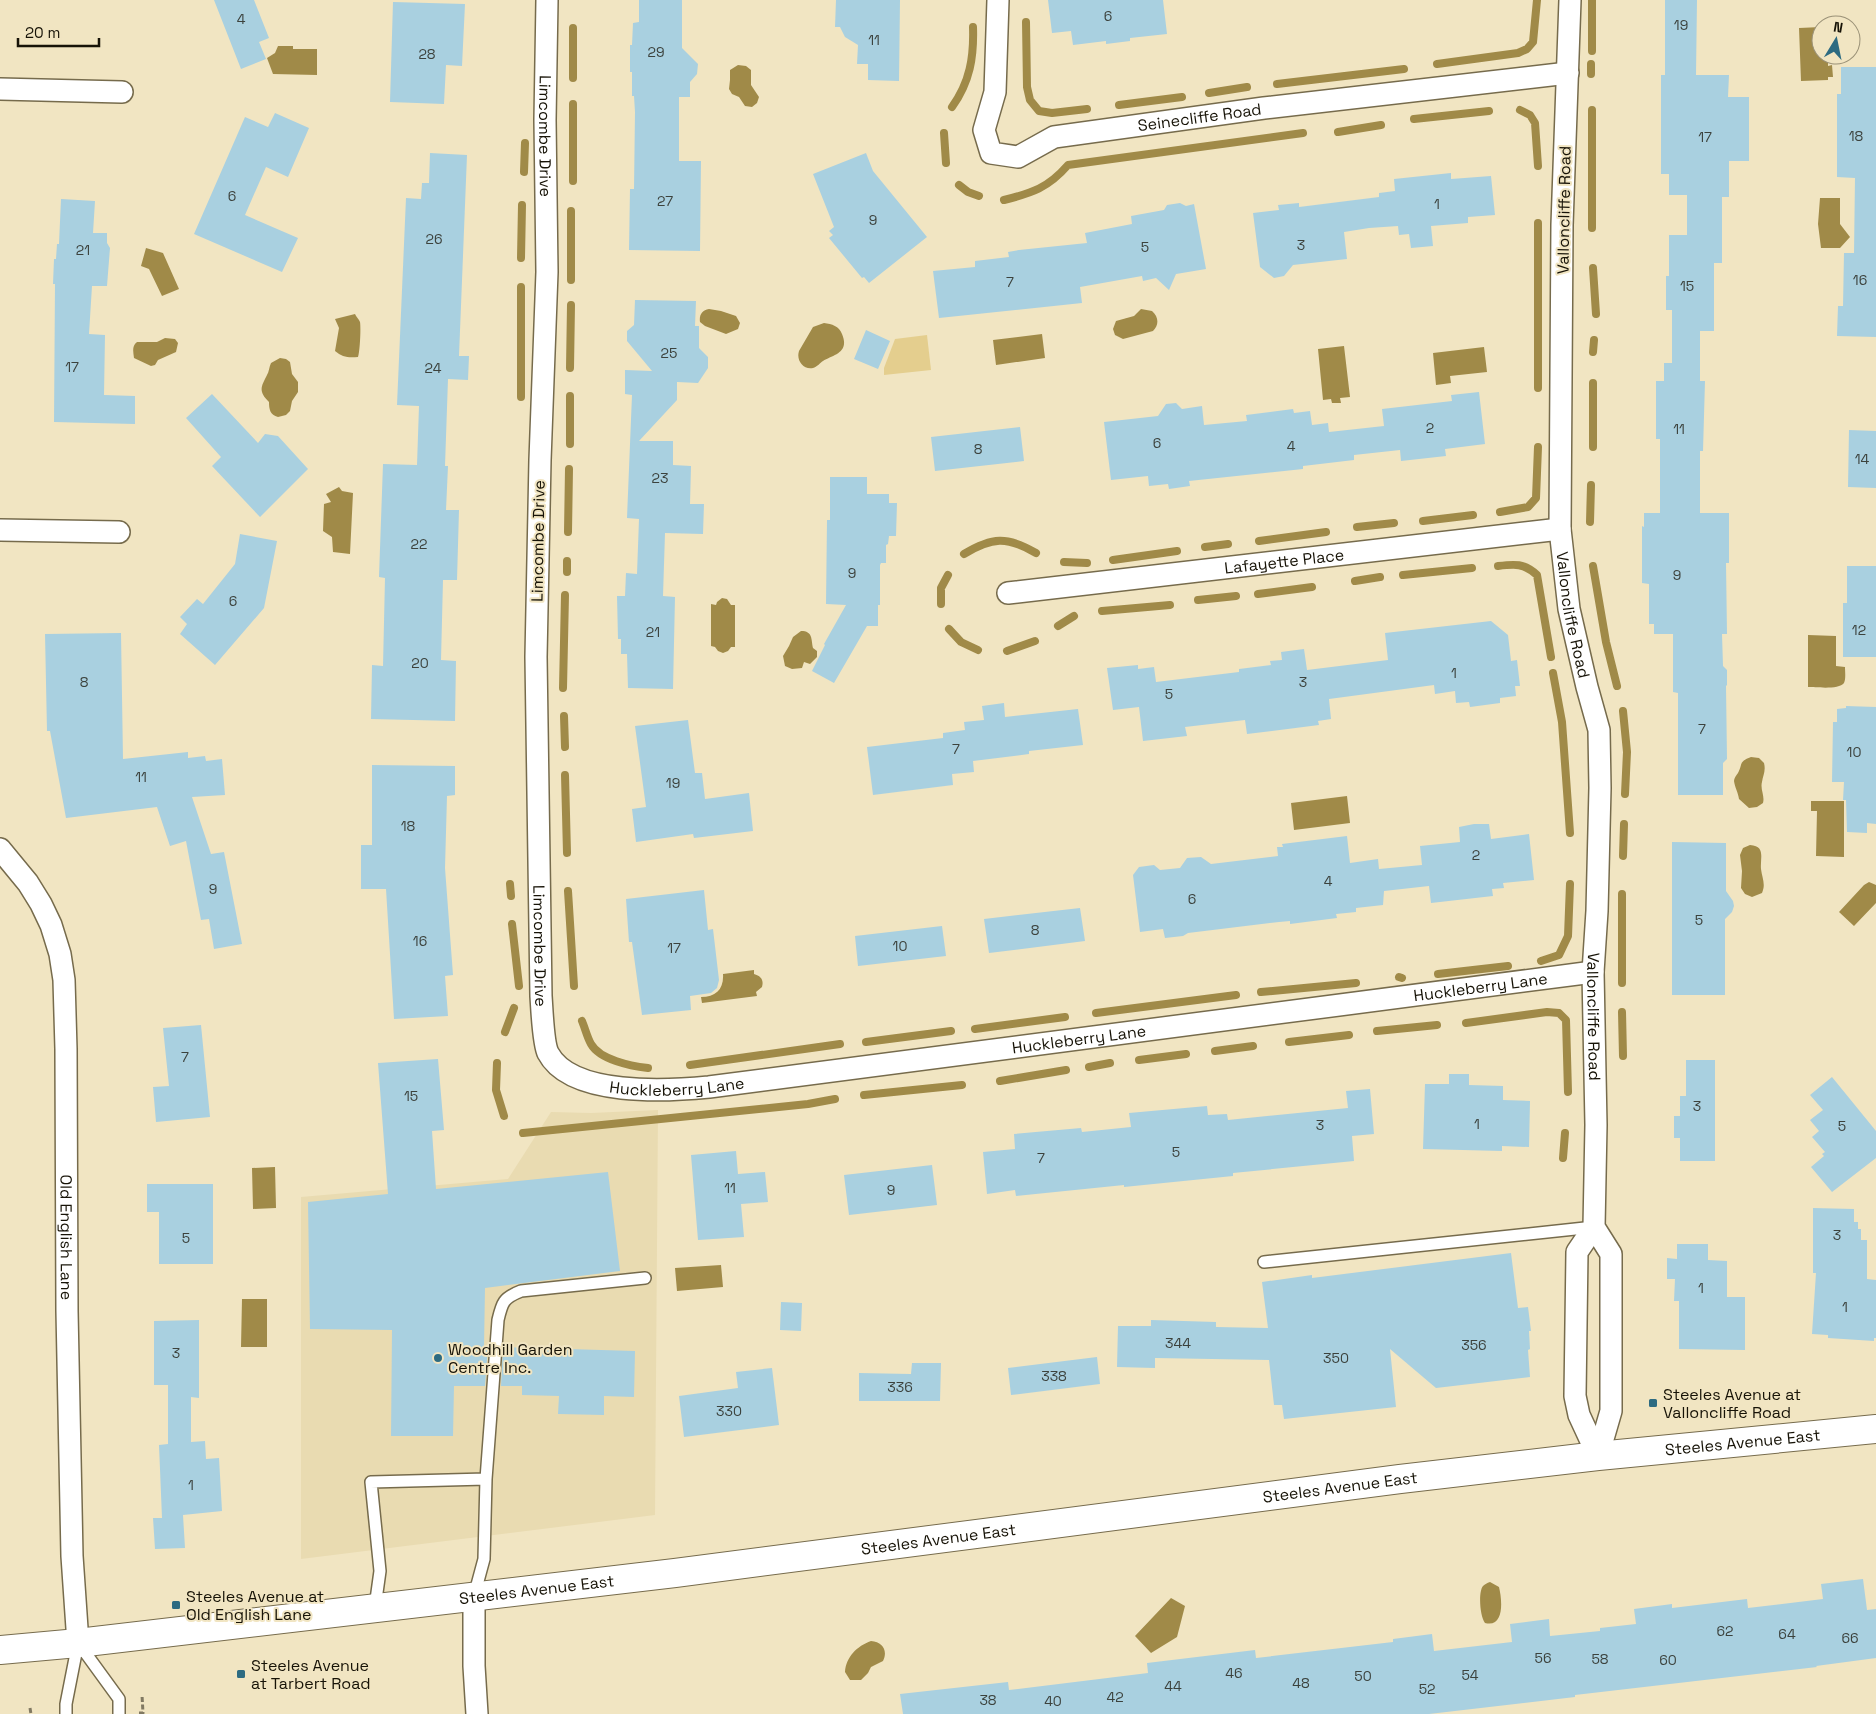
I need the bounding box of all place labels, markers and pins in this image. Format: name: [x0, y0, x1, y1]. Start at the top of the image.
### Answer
place label: Woodhill Garden Centre Inc.: [448, 1339, 573, 1378]
marker: Woodhill Garden Centre Inc.: [432, 1352, 444, 1364]
place label: Steeles Avenue at Valloncliffe Road: [1663, 1384, 1801, 1423]
marker: Steeles Avenue at Valloncliffe Road: [1647, 1397, 1659, 1409]
place label: Steeles Avenue at Old English Lane: [186, 1586, 324, 1625]
marker: Steeles Avenue at Old English Lane: [170, 1599, 182, 1611]
place label: Steeles Avenue at Tarbert Road: [251, 1655, 371, 1694]
marker: Steeles Avenue at Tarbert Road: [235, 1668, 247, 1680]

